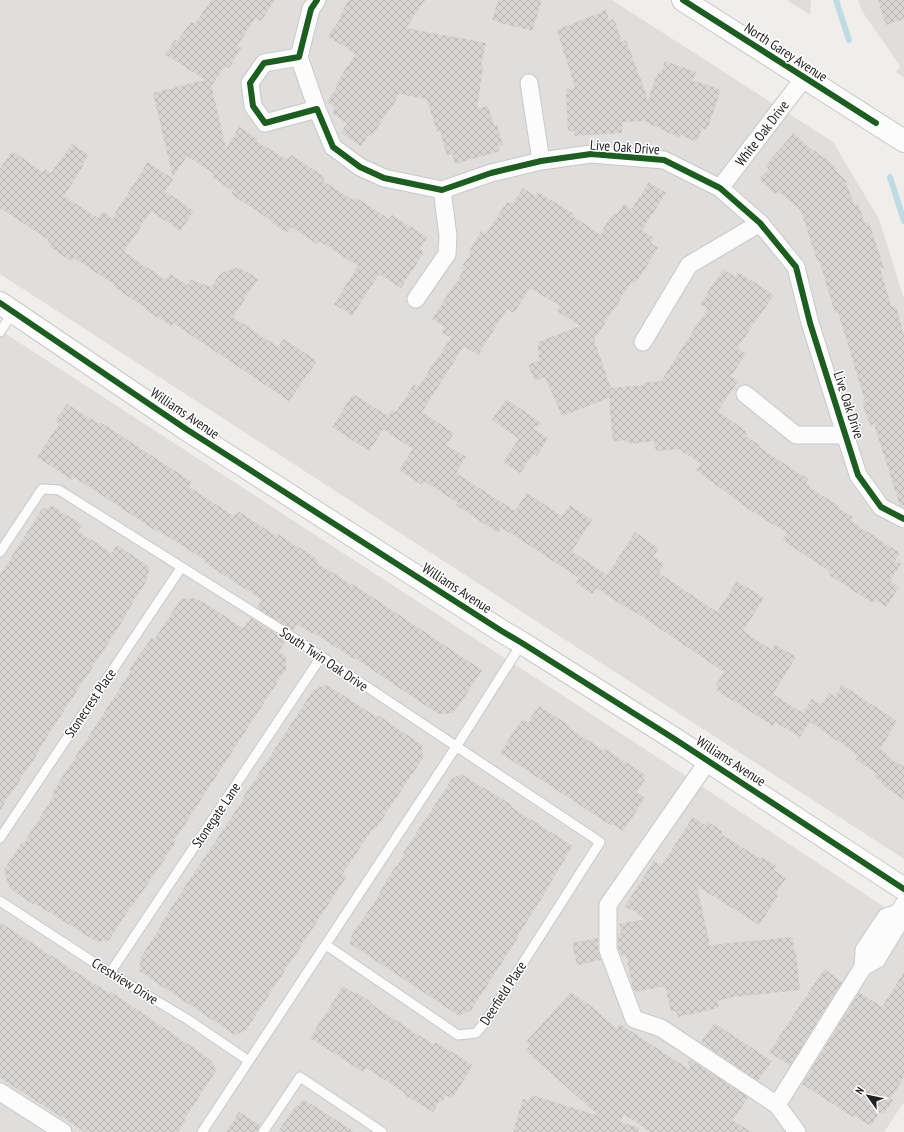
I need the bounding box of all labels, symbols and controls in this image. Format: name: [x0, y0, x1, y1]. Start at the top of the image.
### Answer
street label: North Garey Avenue: [741, 18, 831, 86]
street label: White Oak Drive: [731, 97, 793, 170]
street label: Live Oak Drive: [590, 136, 661, 158]
street label: Live Oak Drive: [830, 369, 868, 441]
street label: Williams Avenue: [147, 383, 223, 443]
street label: Williams Avenue: [419, 559, 495, 617]
street label: South Twin Oak Drive: [276, 623, 372, 695]
street label: Stonecrest Place: [60, 665, 120, 741]
street label: Williams Avenue: [693, 732, 769, 790]
street label: Stonegate Lane: [188, 779, 245, 851]
street label: Crestview Drive: [88, 954, 162, 1009]
street label: Deerfield Place: [476, 958, 530, 1028]
north arrow: [848, 1076, 888, 1116]
text: N: [852, 1084, 867, 1097]

